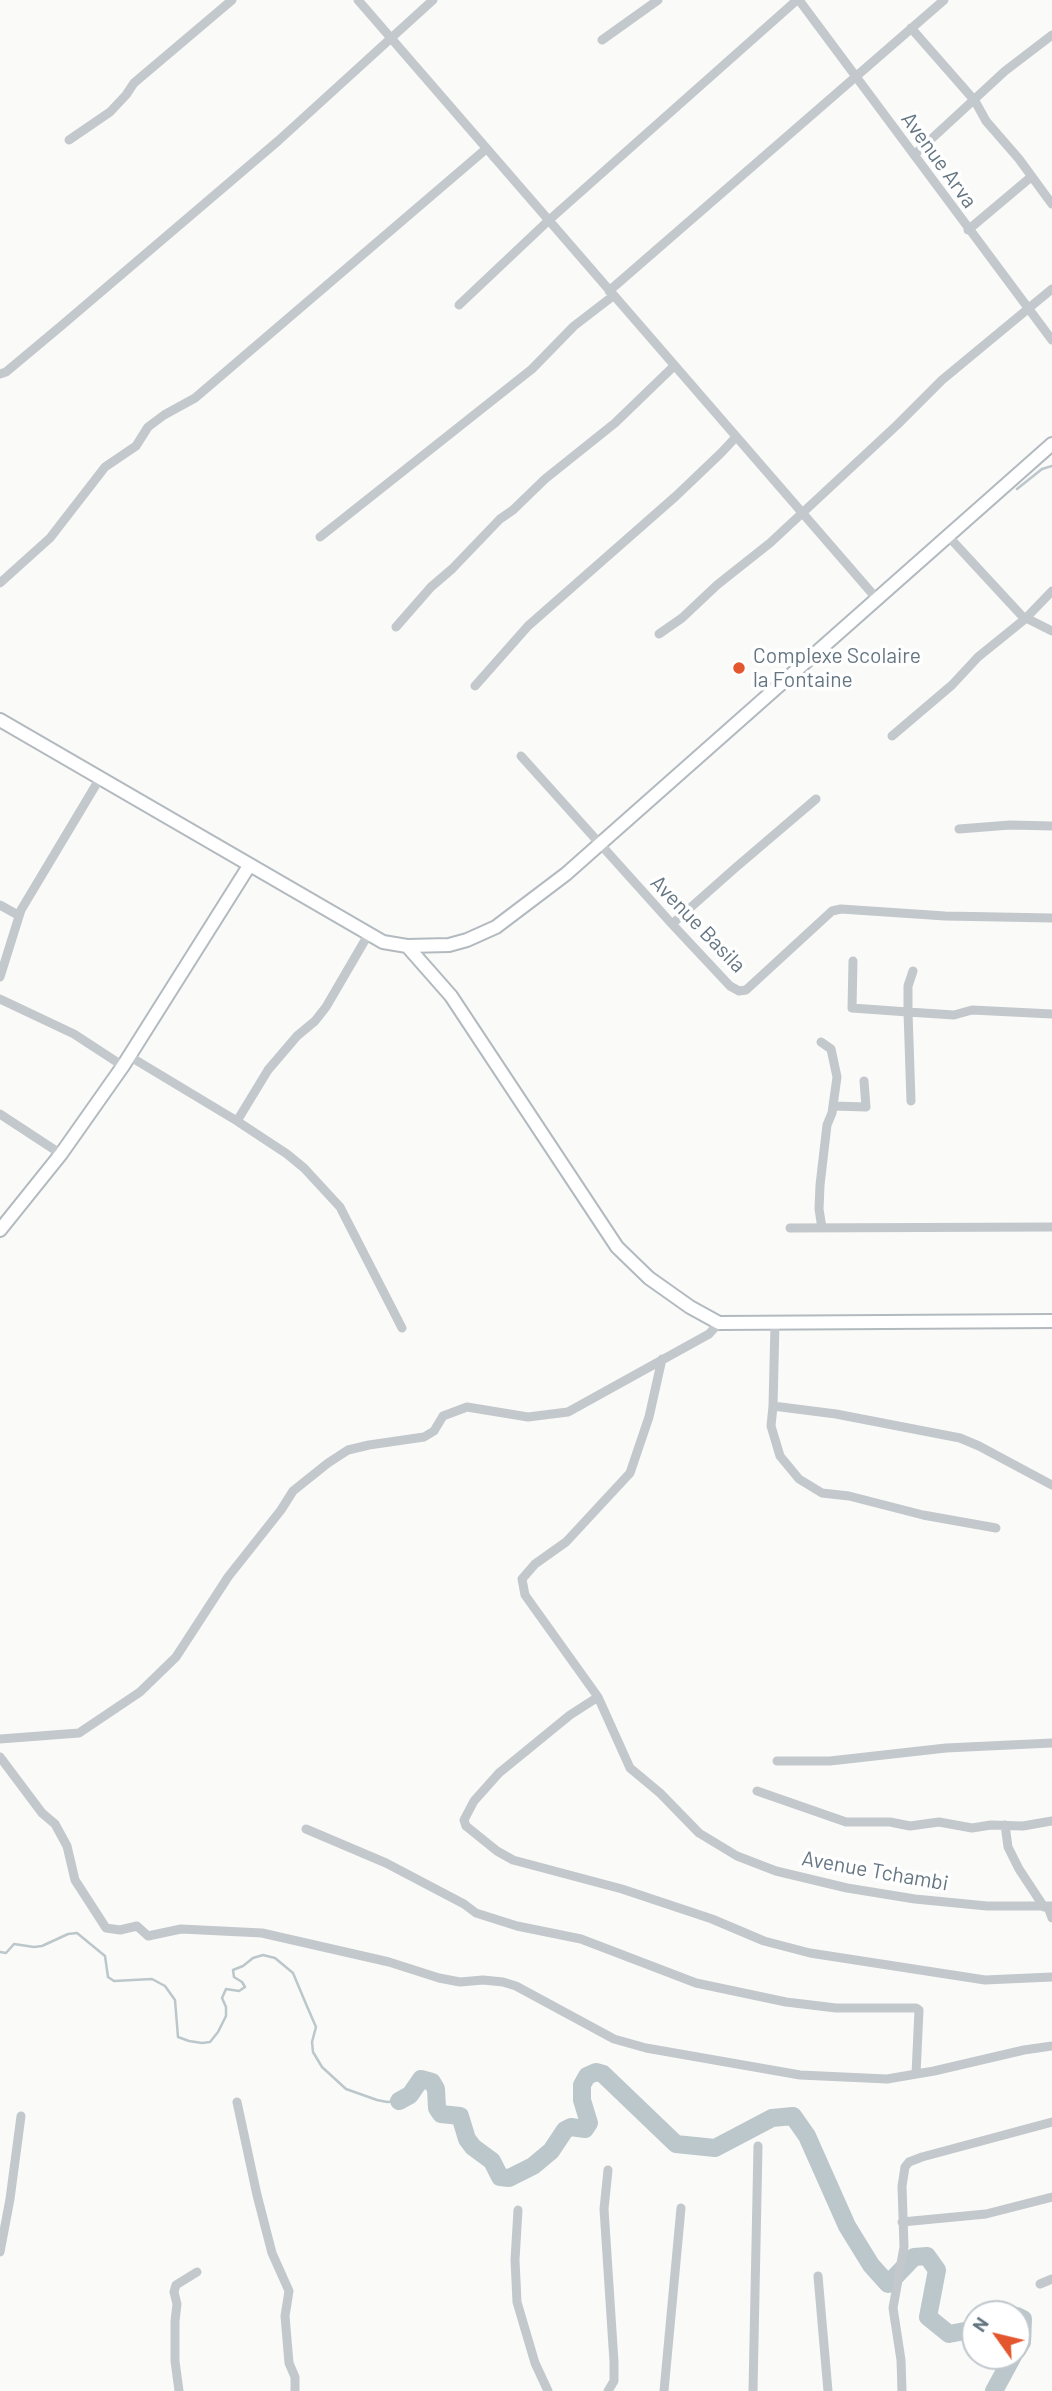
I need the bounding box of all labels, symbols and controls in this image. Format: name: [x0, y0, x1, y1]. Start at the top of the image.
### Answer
street label: Avenue Arva: [896, 107, 982, 213]
place label: Complexe Scolaire la Fontaine: [753, 643, 921, 693]
marker: Complexe Scolaire la Fontaine: [731, 660, 747, 676]
street label: Avenue Basila: [645, 870, 751, 978]
street label: Avenue Tchambi: [800, 1846, 950, 1896]
north arrow: [961, 2300, 1031, 2370]
text: N: [967, 2312, 993, 2336]

